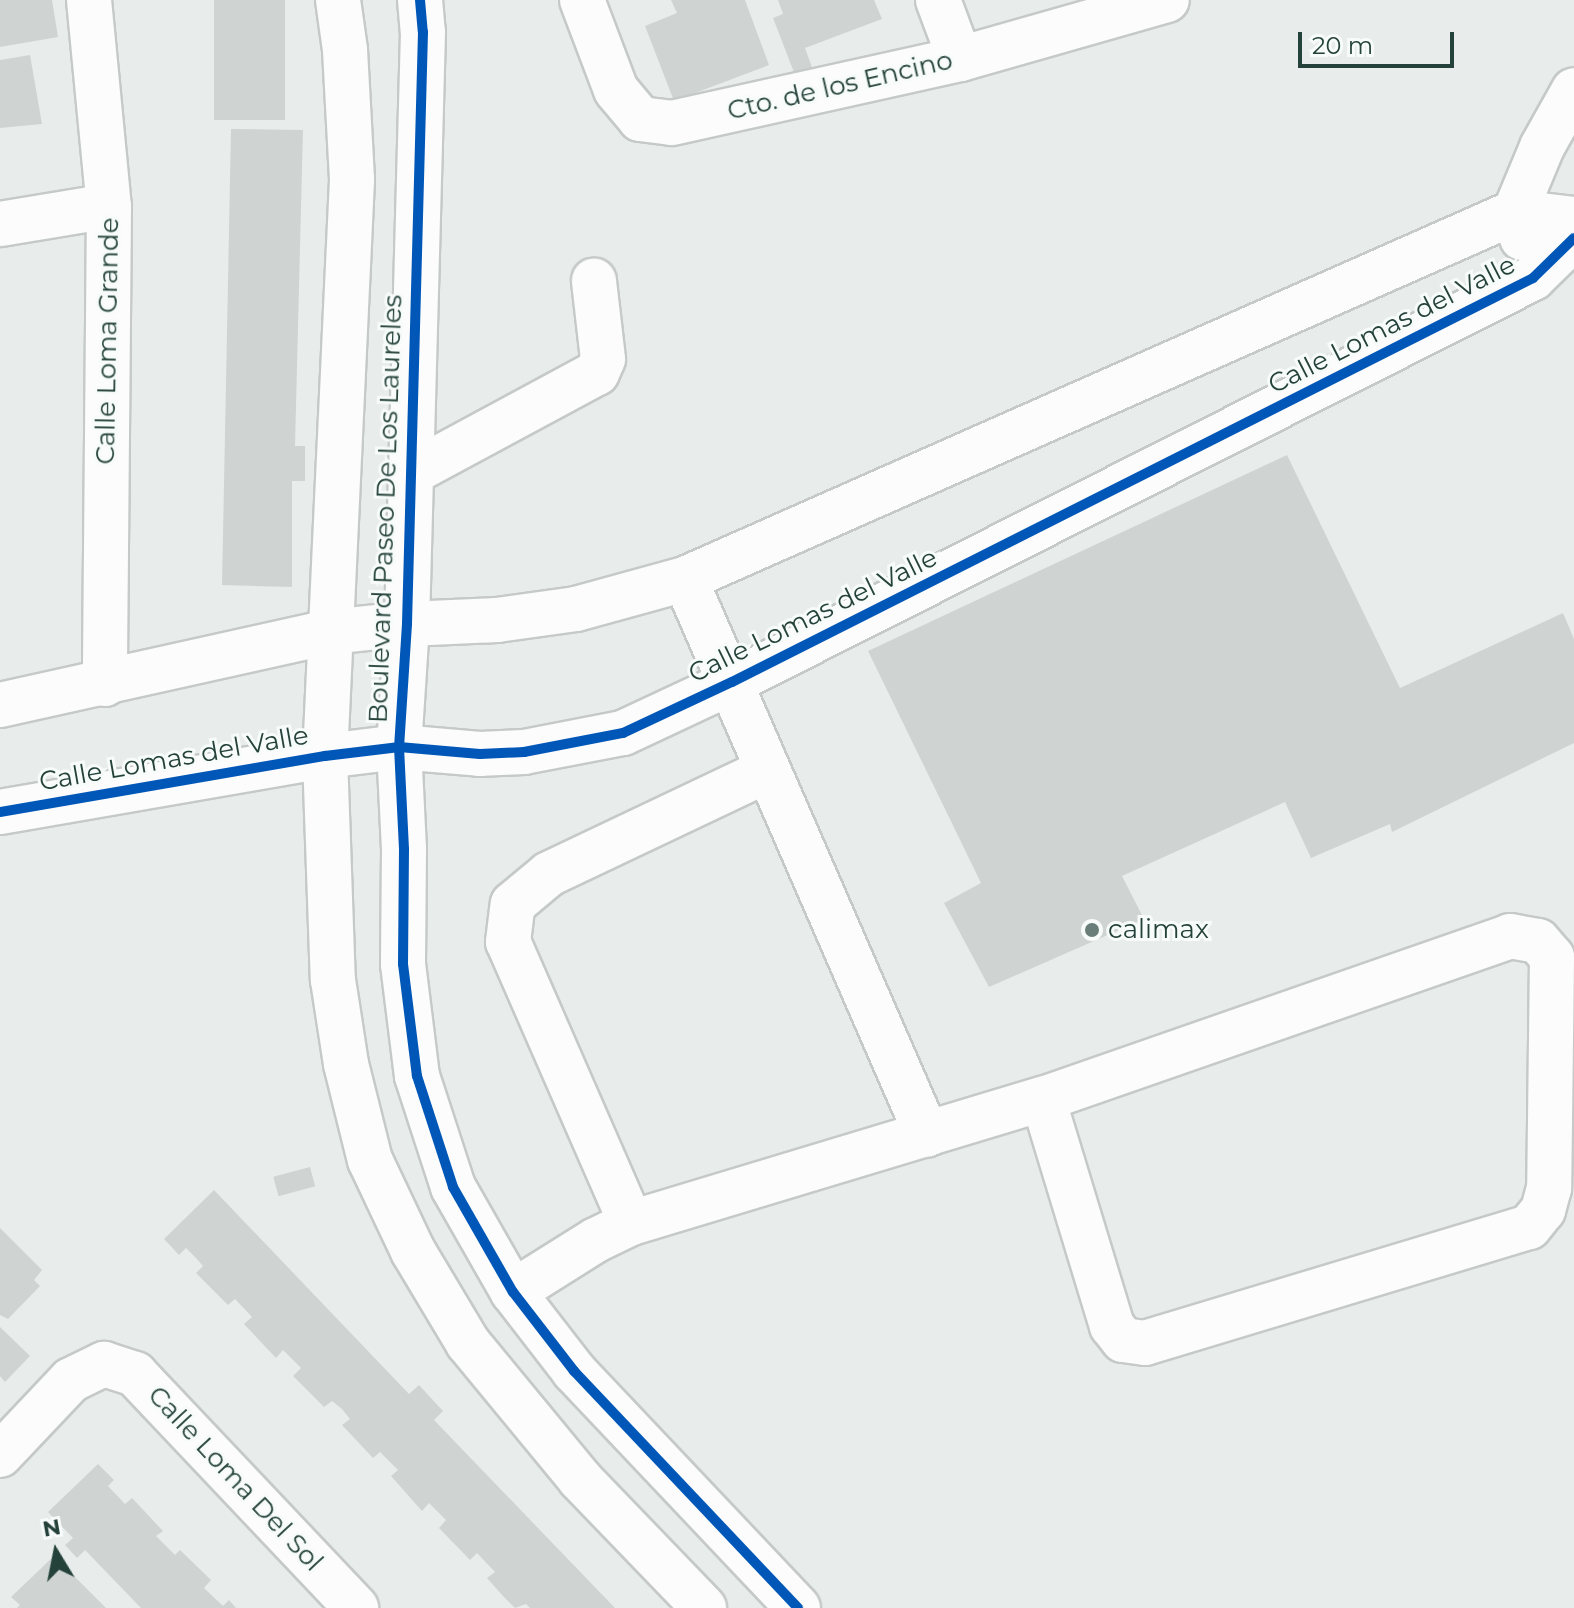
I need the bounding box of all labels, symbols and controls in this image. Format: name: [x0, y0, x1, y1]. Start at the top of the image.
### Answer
scale bar: [1302, 16, 1458, 66]
text: 20 m: [1312, 31, 1373, 60]
street label: Cto. de los Encino: [724, 45, 956, 127]
street label: Calle Loma Grande: [90, 217, 126, 465]
street label: Calle Lomas del Valle: [1263, 249, 1521, 401]
street label: Boulevard Paseo De Los Laureles: [363, 294, 409, 724]
street label: Calle Lomas del Valle: [684, 542, 942, 690]
street label: Calle Lomas del Valle: [37, 720, 311, 798]
place label: calimax: [1108, 914, 1209, 946]
marker: calimax: [1083, 921, 1101, 939]
street label: Calle Loma Del Sol: [141, 1380, 329, 1578]
north arrow: [16, 1512, 96, 1592]
text: N: [41, 1513, 63, 1543]

